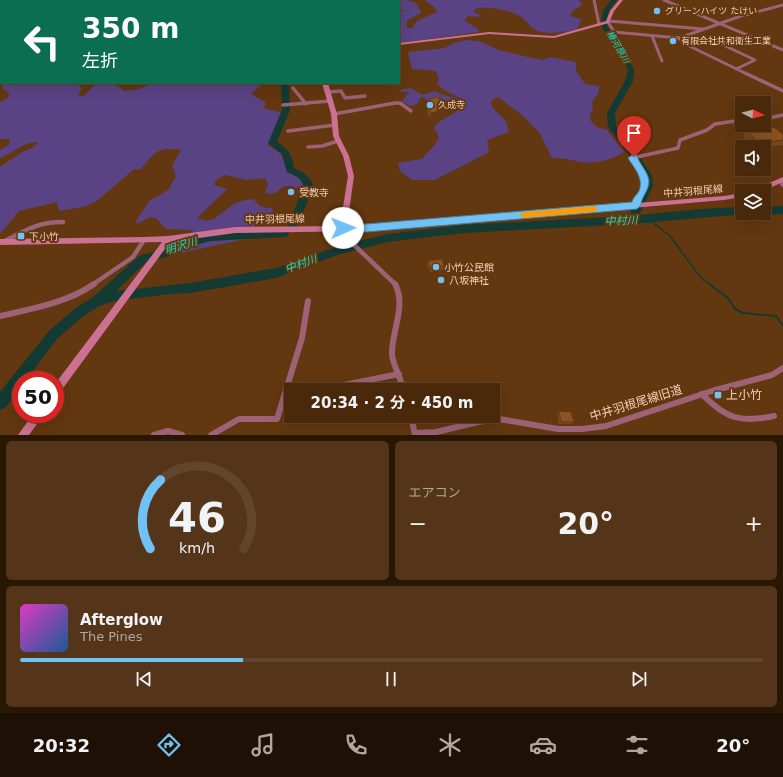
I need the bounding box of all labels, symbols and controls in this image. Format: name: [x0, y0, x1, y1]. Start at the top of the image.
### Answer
marker: グリーンハイツ たけい: [652, 6, 662, 16]
place label: グリーンハイツ たけい: [665, 6, 757, 16]
text: 350 m: [82, 12, 179, 45]
icon: left: [16, 16, 68, 68]
water label: 椿河原川: [604, 29, 632, 66]
marker: 有限会社共和衛生工業: [668, 36, 678, 46]
place label: 有限会社共和衛生工業: [681, 36, 771, 46]
text: 左折: [82, 50, 118, 71]
north arrow: [735, 96, 771, 132]
map controls: [735, 96, 771, 220]
marker: 久成寺: [425, 100, 435, 110]
place label: 久成寺: [438, 100, 465, 110]
pin: [617, 116, 651, 157]
icon: arrive: [623, 122, 645, 144]
button: sound: [735, 140, 771, 176]
street label: 中井羽根尾線: [663, 183, 723, 199]
button: layers: [735, 184, 771, 220]
marker: 受教寺: [286, 187, 296, 197]
place label: 受教寺: [299, 187, 329, 198]
position arrow: [322, 207, 364, 249]
street label: 中井羽根尾線: [245, 213, 305, 225]
water label: 中村川: [604, 214, 639, 228]
marker: 下小竹: [16, 231, 26, 241]
place label: 下小竹: [29, 231, 59, 242]
water label: 明沢川: [163, 235, 200, 257]
water label: 中村川: [283, 252, 320, 276]
marker: 小竹公民館: [431, 262, 441, 272]
place label: 小竹公民館: [444, 262, 494, 273]
marker: 八坂神社: [436, 275, 446, 285]
place label: 八坂神社: [449, 275, 489, 286]
speed limit sign: 50: [12, 371, 64, 423]
street label: 中井羽根尾線旧道: [588, 382, 684, 424]
place label: 上小竹: [726, 388, 762, 402]
marker: 上小竹: [713, 390, 723, 400]
text: 20:34 · 2 分 · 450 m: [311, 394, 473, 412]
text: エアコン: [409, 485, 461, 500]
text: 46: [168, 492, 226, 541]
text: 20°: [557, 506, 614, 541]
text: −: [409, 511, 427, 536]
text: +: [745, 511, 763, 536]
text: km/h: [179, 539, 215, 555]
text: Afterglow: [80, 611, 163, 629]
text: The Pines: [80, 629, 143, 644]
icon: previous: [133, 668, 155, 690]
icon: pause: [380, 668, 402, 690]
icon: next: [628, 668, 650, 690]
icon: directions: [155, 731, 183, 759]
icon: music: [249, 731, 277, 759]
icon: phone: [342, 731, 370, 759]
icon: climate: [436, 731, 464, 759]
icon: car: [529, 731, 557, 759]
icon: filters: [623, 731, 651, 759]
text: 20:32: [33, 735, 90, 756]
text: 20°: [716, 735, 750, 756]

